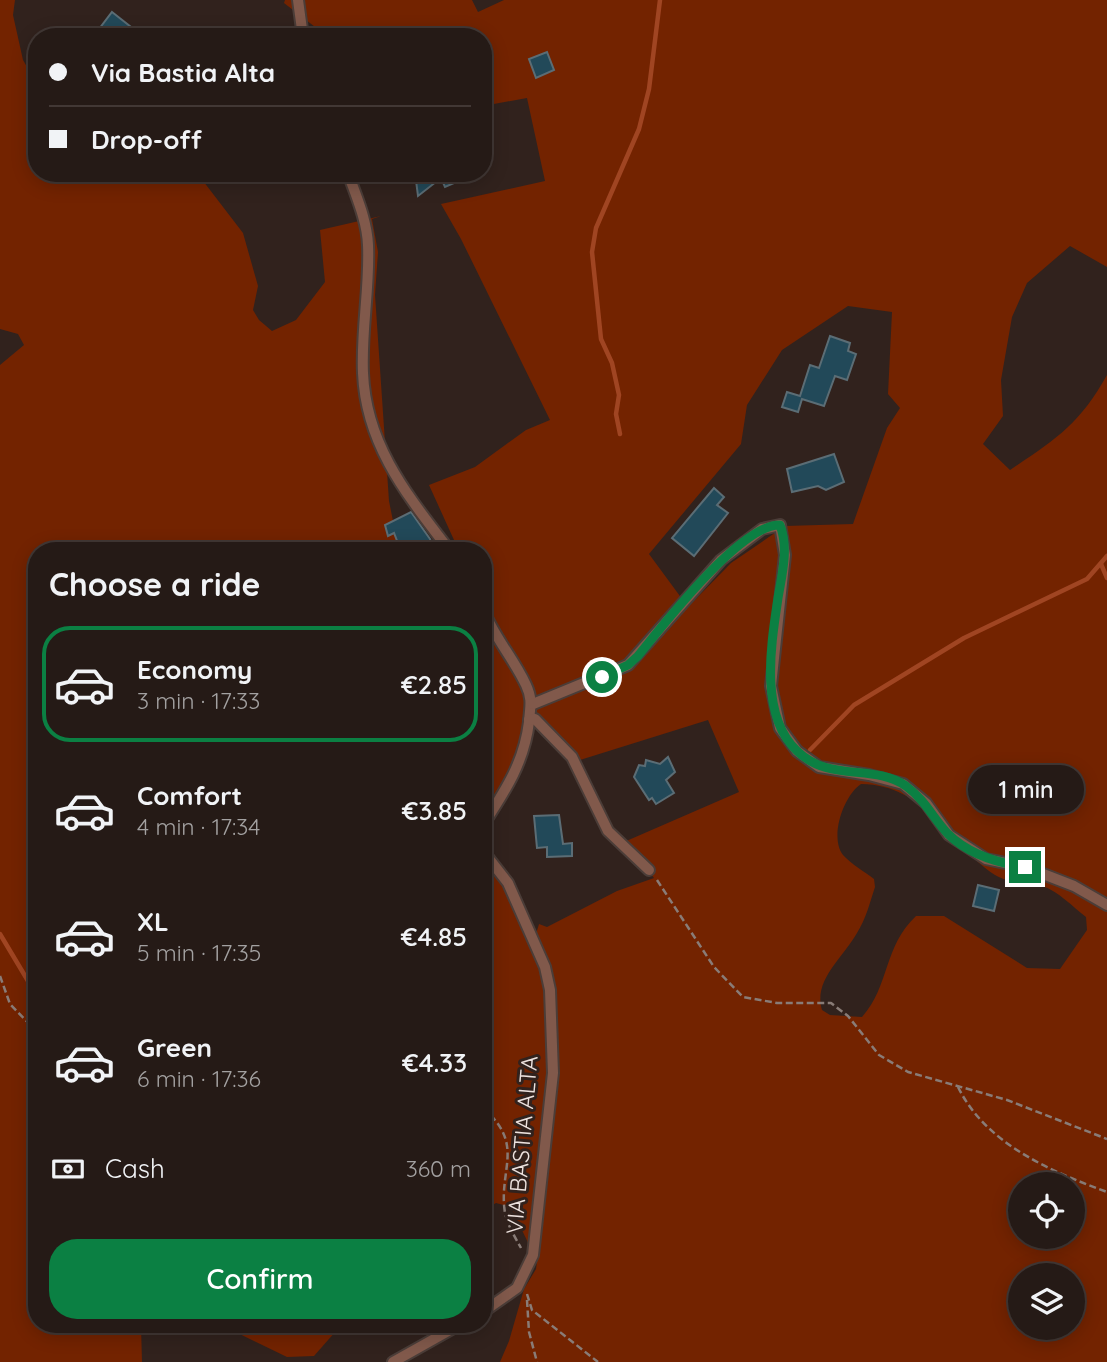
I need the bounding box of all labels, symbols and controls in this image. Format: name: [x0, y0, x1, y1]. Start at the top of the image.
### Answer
text: Via Bastia Alta: [91, 56, 275, 89]
text: Drop-off: [91, 123, 202, 156]
text: Choose a ride: [49, 564, 261, 604]
icon: car: [53, 653, 116, 716]
text: Economy: [137, 653, 252, 686]
route start: [586, 661, 618, 693]
text: €2.85: [401, 668, 467, 701]
text: 3 min · 17:33: [137, 686, 260, 715]
callout: 1 min: [967, 766, 1083, 814]
text: 1 min: [998, 775, 1054, 804]
icon: car: [53, 779, 116, 842]
text: Comfort: [137, 779, 242, 812]
text: €3.85: [402, 794, 467, 827]
text: 4 min · 17:34: [137, 812, 260, 841]
route end: [1009, 851, 1041, 883]
icon: car: [53, 905, 116, 968]
text: XL: [137, 905, 169, 938]
text: €4.85: [401, 920, 467, 953]
text: 5 min · 17:35: [137, 938, 261, 967]
icon: car: [53, 1031, 116, 1094]
text: Green: [137, 1031, 212, 1064]
text: €4.33: [402, 1046, 467, 1079]
street label: VIA BASTIA ALTA: [499, 1054, 544, 1235]
text: 6 min · 17:36: [137, 1064, 261, 1093]
icon: cash: [49, 1150, 87, 1188]
text: Cash: [105, 1152, 165, 1185]
text: 360 m: [406, 1154, 471, 1183]
map controls: [1008, 1172, 1085, 1340]
button: locate: [1008, 1172, 1085, 1249]
button: Confirm: [49, 1239, 471, 1319]
button: layers: [1008, 1263, 1085, 1340]

